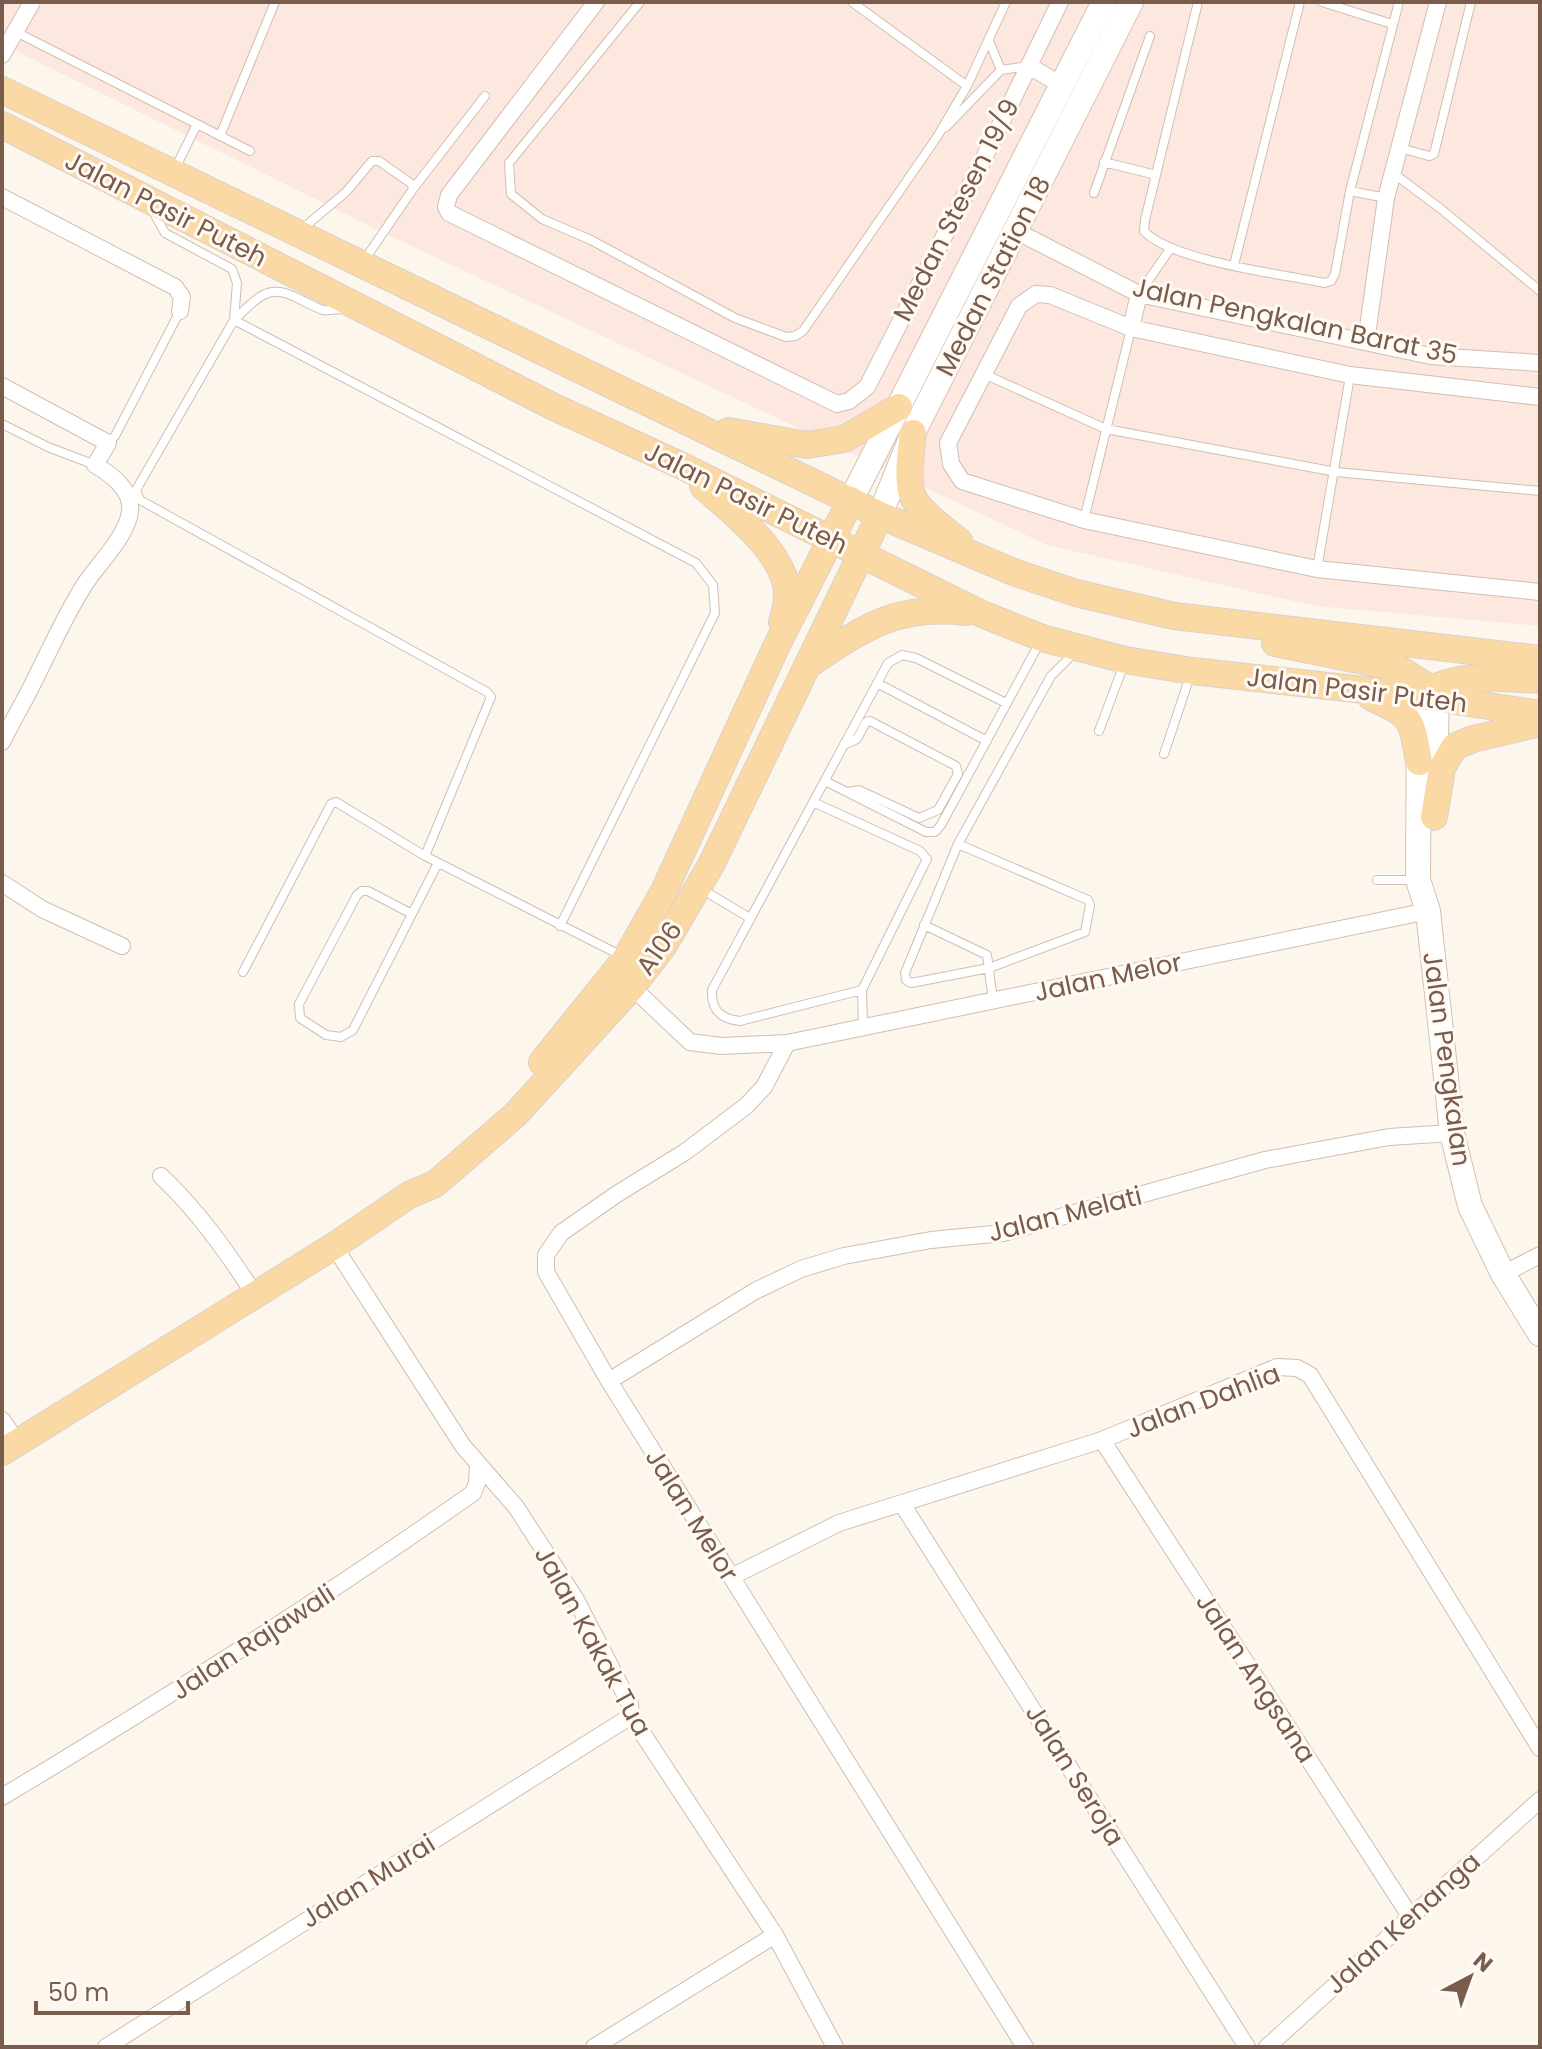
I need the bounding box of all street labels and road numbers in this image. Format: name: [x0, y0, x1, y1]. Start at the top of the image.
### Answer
street label: Medan Stesen 19/9: [884, 93, 1028, 327]
street label: Jalan Pasir Puteh: [59, 143, 273, 275]
street label: Medan Station 18: [927, 170, 1059, 382]
street label: Jalan Pengkalan Barat 35: [1129, 269, 1461, 373]
street label: Jalan Pasir Puteh: [638, 433, 854, 563]
street label: Jalan Pasir Puteh: [1245, 659, 1469, 721]
street label: A106: [627, 914, 691, 982]
street label: Jalan Melor: [1031, 944, 1185, 1010]
street label: Jalan Pengkalan: [1414, 950, 1480, 1168]
street label: Jalan Melati: [984, 1178, 1146, 1250]
street label: Jalan Dahlia: [1121, 1355, 1285, 1447]
street label: Jalan Melor: [637, 1442, 747, 1588]
street label: Jalan Kakak Tua: [526, 1540, 660, 1742]
street label: Jalan Rajawali: [164, 1576, 342, 1708]
street label: Jalan Angsana: [1188, 1586, 1324, 1770]
street label: Jalan Seroja: [1017, 1697, 1133, 1853]
street label: Jalan Murai: [294, 1826, 442, 1936]
street label: Jalan Kenanga: [1318, 1844, 1488, 2002]

